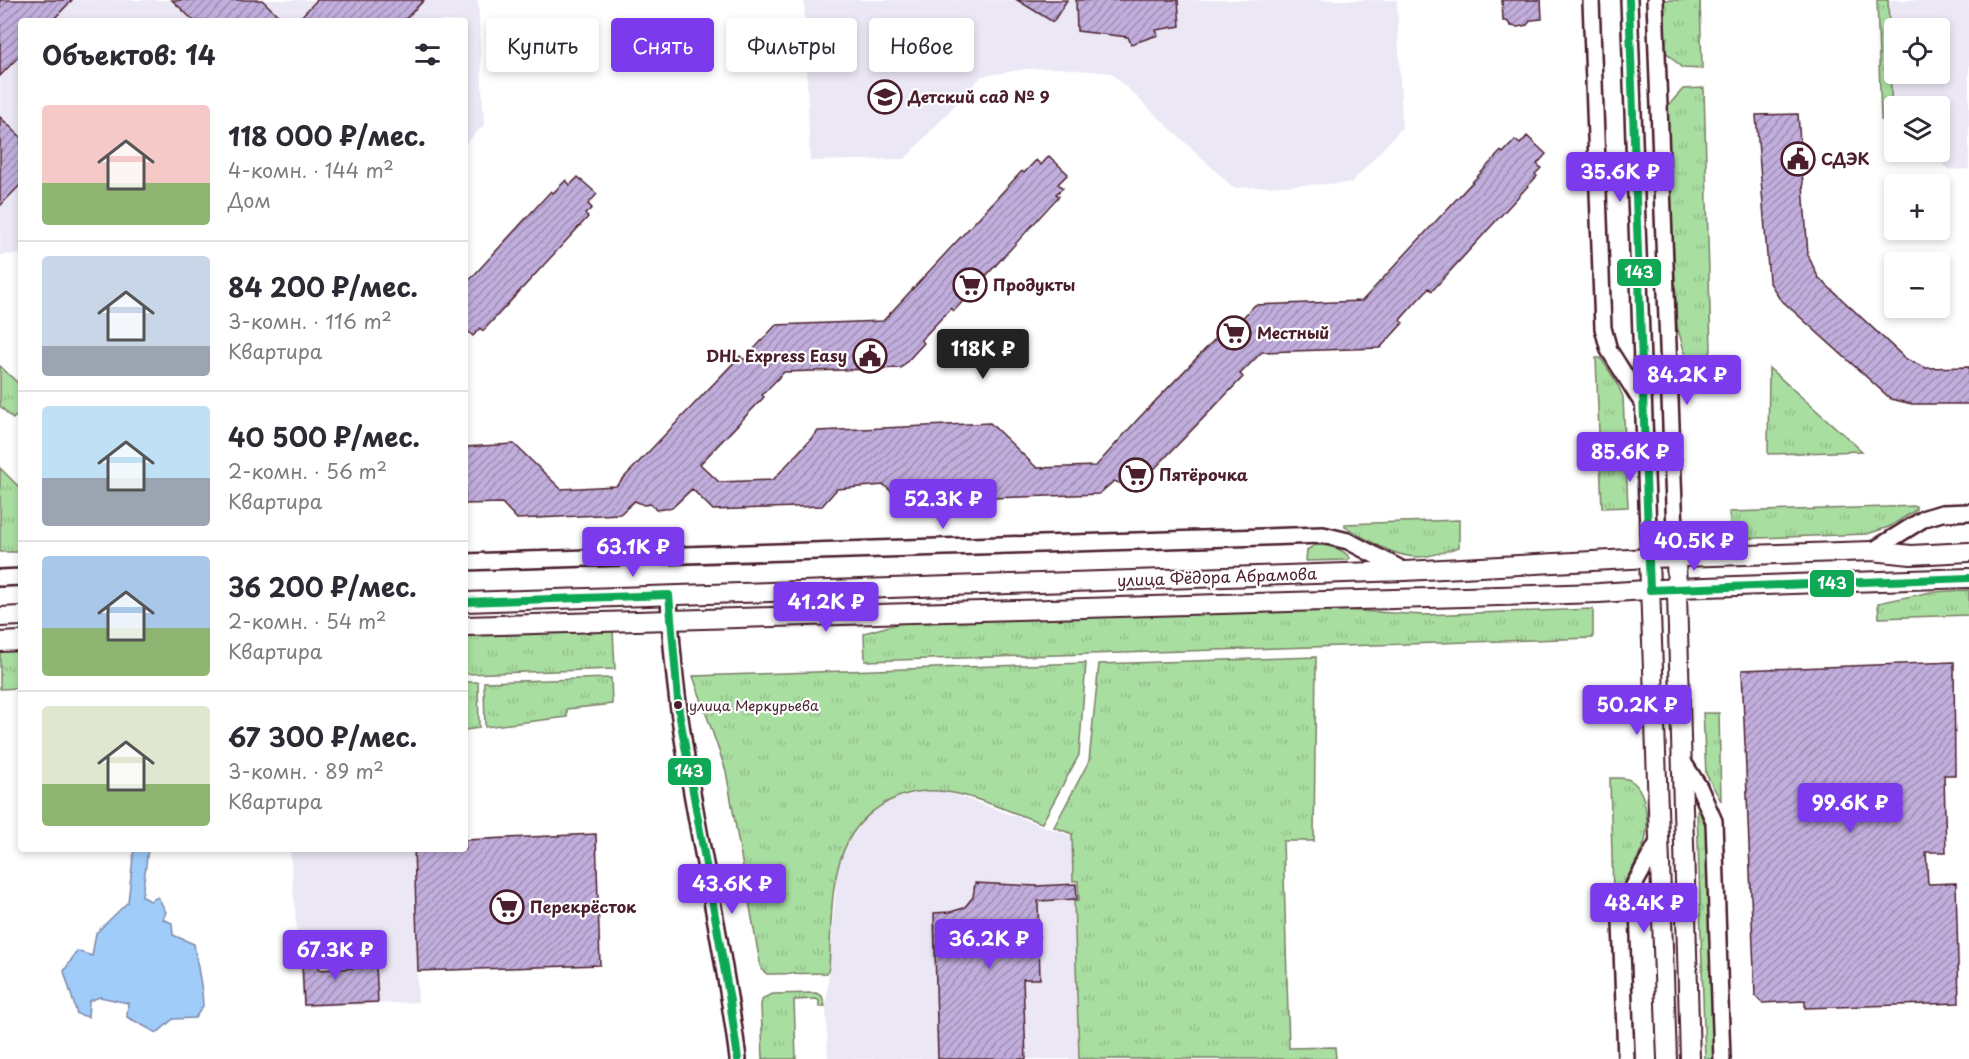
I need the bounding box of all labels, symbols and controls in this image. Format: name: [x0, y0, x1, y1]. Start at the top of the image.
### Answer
chip: Купить: [486, 18, 599, 72]
chip: Снять: [611, 18, 714, 72]
chip: Фильтры: [726, 18, 857, 72]
chip: Новое: [869, 18, 974, 72]
map controls: [1884, 18, 1950, 318]
button: locate: [1884, 18, 1950, 84]
text: Объектов: 14: [42, 35, 216, 74]
icon: filters: [411, 38, 444, 71]
school or university icon: Детский сад № 9: [867, 79, 903, 115]
place label: Детский сад № 9: [907, 84, 1050, 108]
button: layers: [1884, 96, 1950, 162]
text: 118 000 ₽/мес.: [228, 116, 426, 155]
icon: home: [90, 129, 162, 201]
public building icon: СДЭК: [1780, 141, 1816, 177]
place label: СДЭК: [1821, 146, 1869, 170]
pin: 35.6K ₽: [1565, 152, 1675, 203]
text: 4-комн. · 144 m²: [228, 155, 394, 185]
text: 35.6K ₽: [1580, 156, 1660, 186]
button: +: [1884, 174, 1950, 240]
text: Дом: [228, 185, 271, 215]
button: −: [1884, 252, 1950, 318]
line badge: 143: [1616, 258, 1662, 287]
text: 143: [1624, 259, 1654, 283]
text: 84 200 ₽/мес.: [228, 267, 418, 306]
supermarket icon: Продукты: [952, 267, 988, 303]
place label: Продукты: [993, 272, 1076, 296]
icon: home: [90, 280, 162, 352]
text: 3-комн. · 116 m²: [228, 306, 392, 336]
supermarket icon: Местный: [1216, 315, 1252, 351]
place label: Местный: [1257, 320, 1329, 344]
pin: 118K ₽: [934, 329, 1032, 380]
text: 118K ₽: [951, 333, 1015, 363]
text: Квартира: [228, 336, 322, 366]
public building icon: DHL Express Easy: [852, 338, 888, 374]
place label: DHL Express Easy: [706, 343, 847, 367]
pin: 84.2K ₽: [1632, 355, 1742, 406]
text: 84.2K ₽: [1647, 359, 1727, 389]
text: 40 500 ₽/мес.: [228, 417, 420, 456]
icon: home: [90, 430, 162, 502]
pin: 85.6K ₽: [1575, 432, 1685, 483]
text: 85.6K ₽: [1591, 436, 1669, 466]
text: 2-комн. · 56 m²: [228, 456, 387, 486]
supermarket icon: Пятёрочка: [1118, 457, 1154, 493]
place label: Пятёрочка: [1159, 462, 1248, 486]
pin: 52.3K ₽: [888, 479, 998, 530]
text: 52.3K ₽: [904, 483, 982, 513]
text: Квартира: [228, 486, 322, 516]
pin: 40.5K ₽: [1639, 521, 1749, 572]
text: 40.5K ₽: [1654, 525, 1734, 555]
pin: 63.1K ₽: [578, 527, 688, 578]
text: 63.1K ₽: [596, 531, 670, 561]
street label: улица Фёдора Абрамова: [1117, 561, 1317, 591]
text: 36 200 ₽/мес.: [228, 567, 417, 606]
line badge: 143: [1809, 569, 1855, 598]
text: 143: [1817, 570, 1847, 594]
icon: home: [90, 580, 162, 652]
pin: 41.2K ₽: [771, 582, 881, 633]
text: 41.2K ₽: [787, 586, 865, 616]
text: 2-комн. · 54 m²: [228, 606, 386, 636]
text: Квартира: [228, 636, 322, 666]
pin: 50.2K ₽: [1582, 685, 1692, 736]
text: 50.2K ₽: [1597, 689, 1677, 719]
place label: улица Меркурьева: [689, 695, 819, 716]
marker: улица Меркурьева: [672, 699, 684, 711]
text: 67 300 ₽/мес.: [228, 717, 417, 756]
icon: home: [90, 730, 162, 802]
text: 3-комн. · 89 m²: [228, 756, 384, 786]
line badge: 143: [667, 757, 712, 786]
text: 143: [674, 758, 704, 782]
pin: 99.6K ₽: [1795, 783, 1905, 834]
text: Квартира: [228, 786, 322, 816]
text: 99.6K ₽: [1812, 787, 1888, 817]
pin: 43.6K ₽: [677, 864, 787, 915]
text: 43.6K ₽: [692, 868, 772, 898]
pin: 48.4K ₽: [1589, 883, 1699, 934]
text: 48.4K ₽: [1604, 887, 1684, 917]
supermarket icon: Перекрёсток: [489, 889, 525, 925]
place label: Перекрёсток: [530, 894, 637, 918]
pin: 36.2K ₽: [934, 919, 1044, 970]
text: 36.2K ₽: [949, 923, 1029, 953]
pin: 67.3K ₽: [280, 930, 390, 981]
text: 67.3K ₽: [297, 934, 373, 964]

